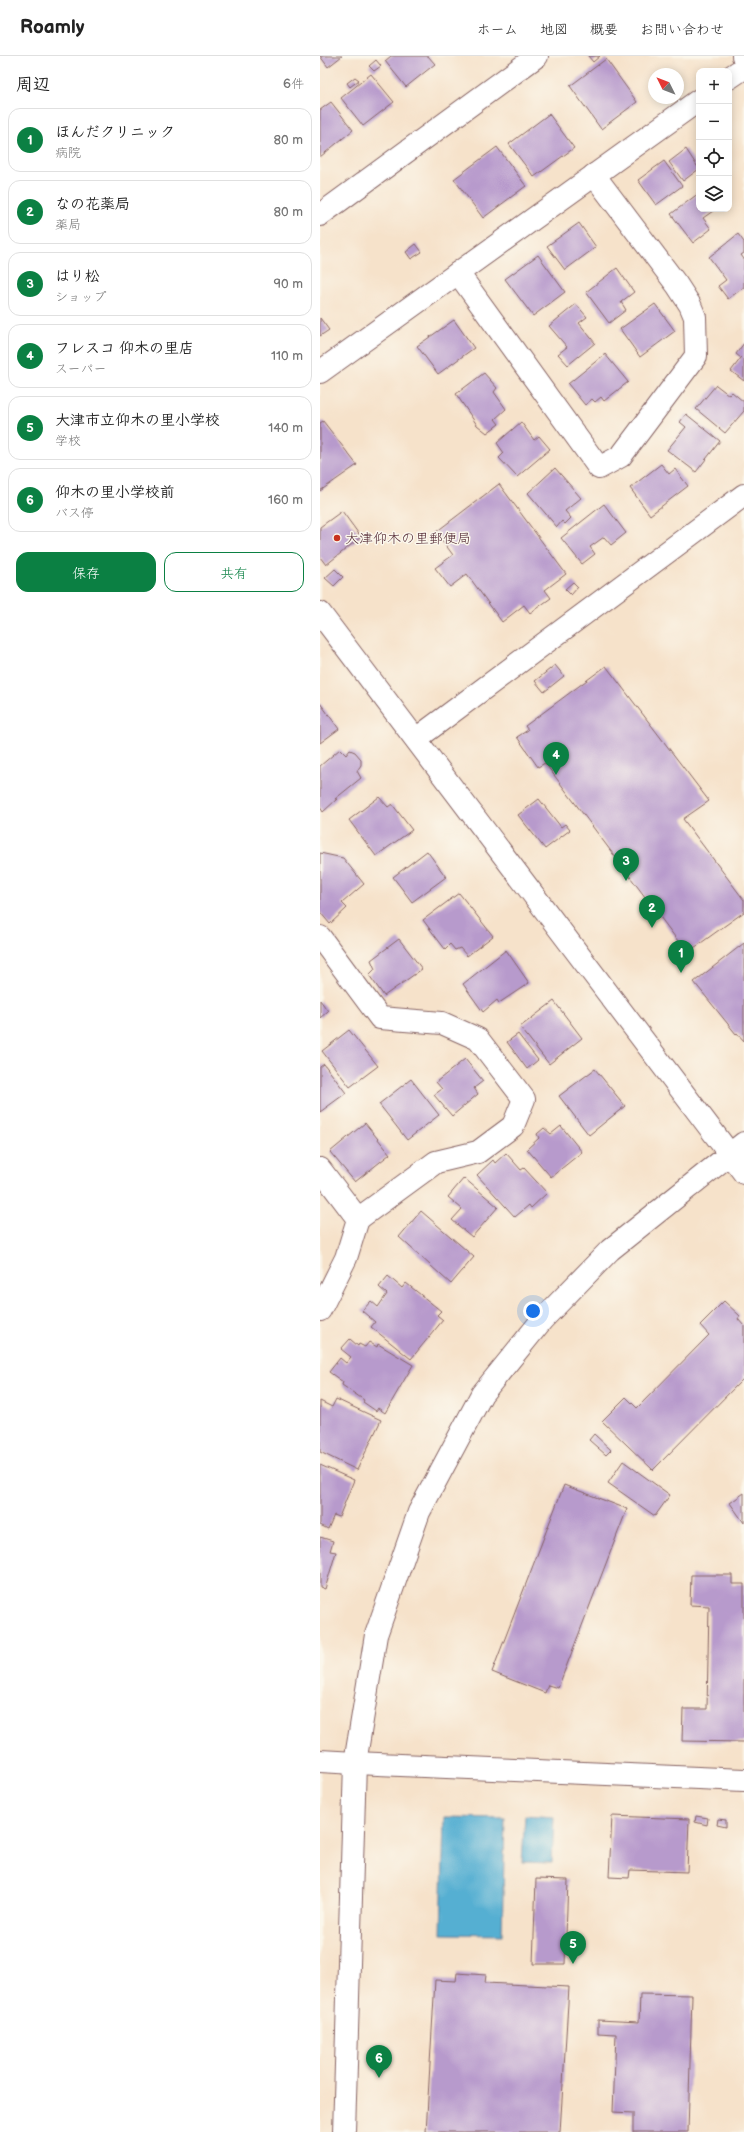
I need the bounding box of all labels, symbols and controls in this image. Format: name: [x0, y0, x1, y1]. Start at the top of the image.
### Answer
text: Roamly: [20, 16, 84, 39]
text: ホーム: [477, 21, 518, 38]
text: 地図: [540, 21, 568, 38]
text: 概要: [590, 21, 618, 38]
text: お問い合わせ: [640, 21, 724, 38]
north arrow: [648, 68, 684, 104]
map controls: [696, 68, 732, 212]
button: +: [696, 68, 732, 104]
text: 周辺: [16, 75, 50, 95]
text: 6件: [283, 76, 304, 92]
button: −: [696, 104, 732, 140]
text: ほんだクリニック: [55, 123, 175, 142]
text: 1: [27, 132, 33, 148]
text: 80 m: [274, 132, 303, 148]
button: locate: [696, 140, 732, 176]
text: 病院: [55, 145, 81, 161]
button: layers: [696, 176, 732, 212]
text: なの花薬局: [55, 195, 130, 214]
text: 2: [26, 204, 34, 220]
text: 80 m: [274, 204, 303, 220]
text: 薬局: [55, 217, 81, 233]
text: はり松: [55, 267, 100, 286]
text: 3: [26, 276, 34, 292]
text: 90 m: [274, 276, 303, 292]
text: ショップ: [55, 289, 106, 305]
text: フレスコ 仰木の里店: [55, 339, 194, 358]
text: 4: [26, 348, 34, 364]
text: 110 m: [271, 348, 303, 364]
text: スーパー: [55, 361, 106, 377]
text: 大津市立仰木の里小学校: [55, 411, 220, 430]
text: 5: [26, 420, 34, 436]
text: 140 m: [268, 420, 303, 436]
text: 学校: [55, 433, 81, 449]
text: 仰木の里小学校前: [55, 483, 175, 502]
text: 6: [26, 492, 34, 508]
text: 160 m: [268, 492, 303, 508]
text: バス停: [55, 505, 94, 521]
place label: 大津仰木の里郵便局: [345, 530, 471, 547]
marker: 大津仰木の里郵便局: [332, 533, 342, 543]
button: 保存: [16, 552, 156, 592]
button: 共有: [164, 552, 304, 592]
pin: 4: [543, 742, 569, 775]
pin: 3: [613, 848, 639, 881]
pin: 2: [639, 895, 665, 928]
pin: 1: [668, 940, 694, 973]
your location: [523, 1301, 543, 1321]
pin: 5: [560, 1931, 586, 1964]
pin: 6: [366, 2045, 392, 2078]

